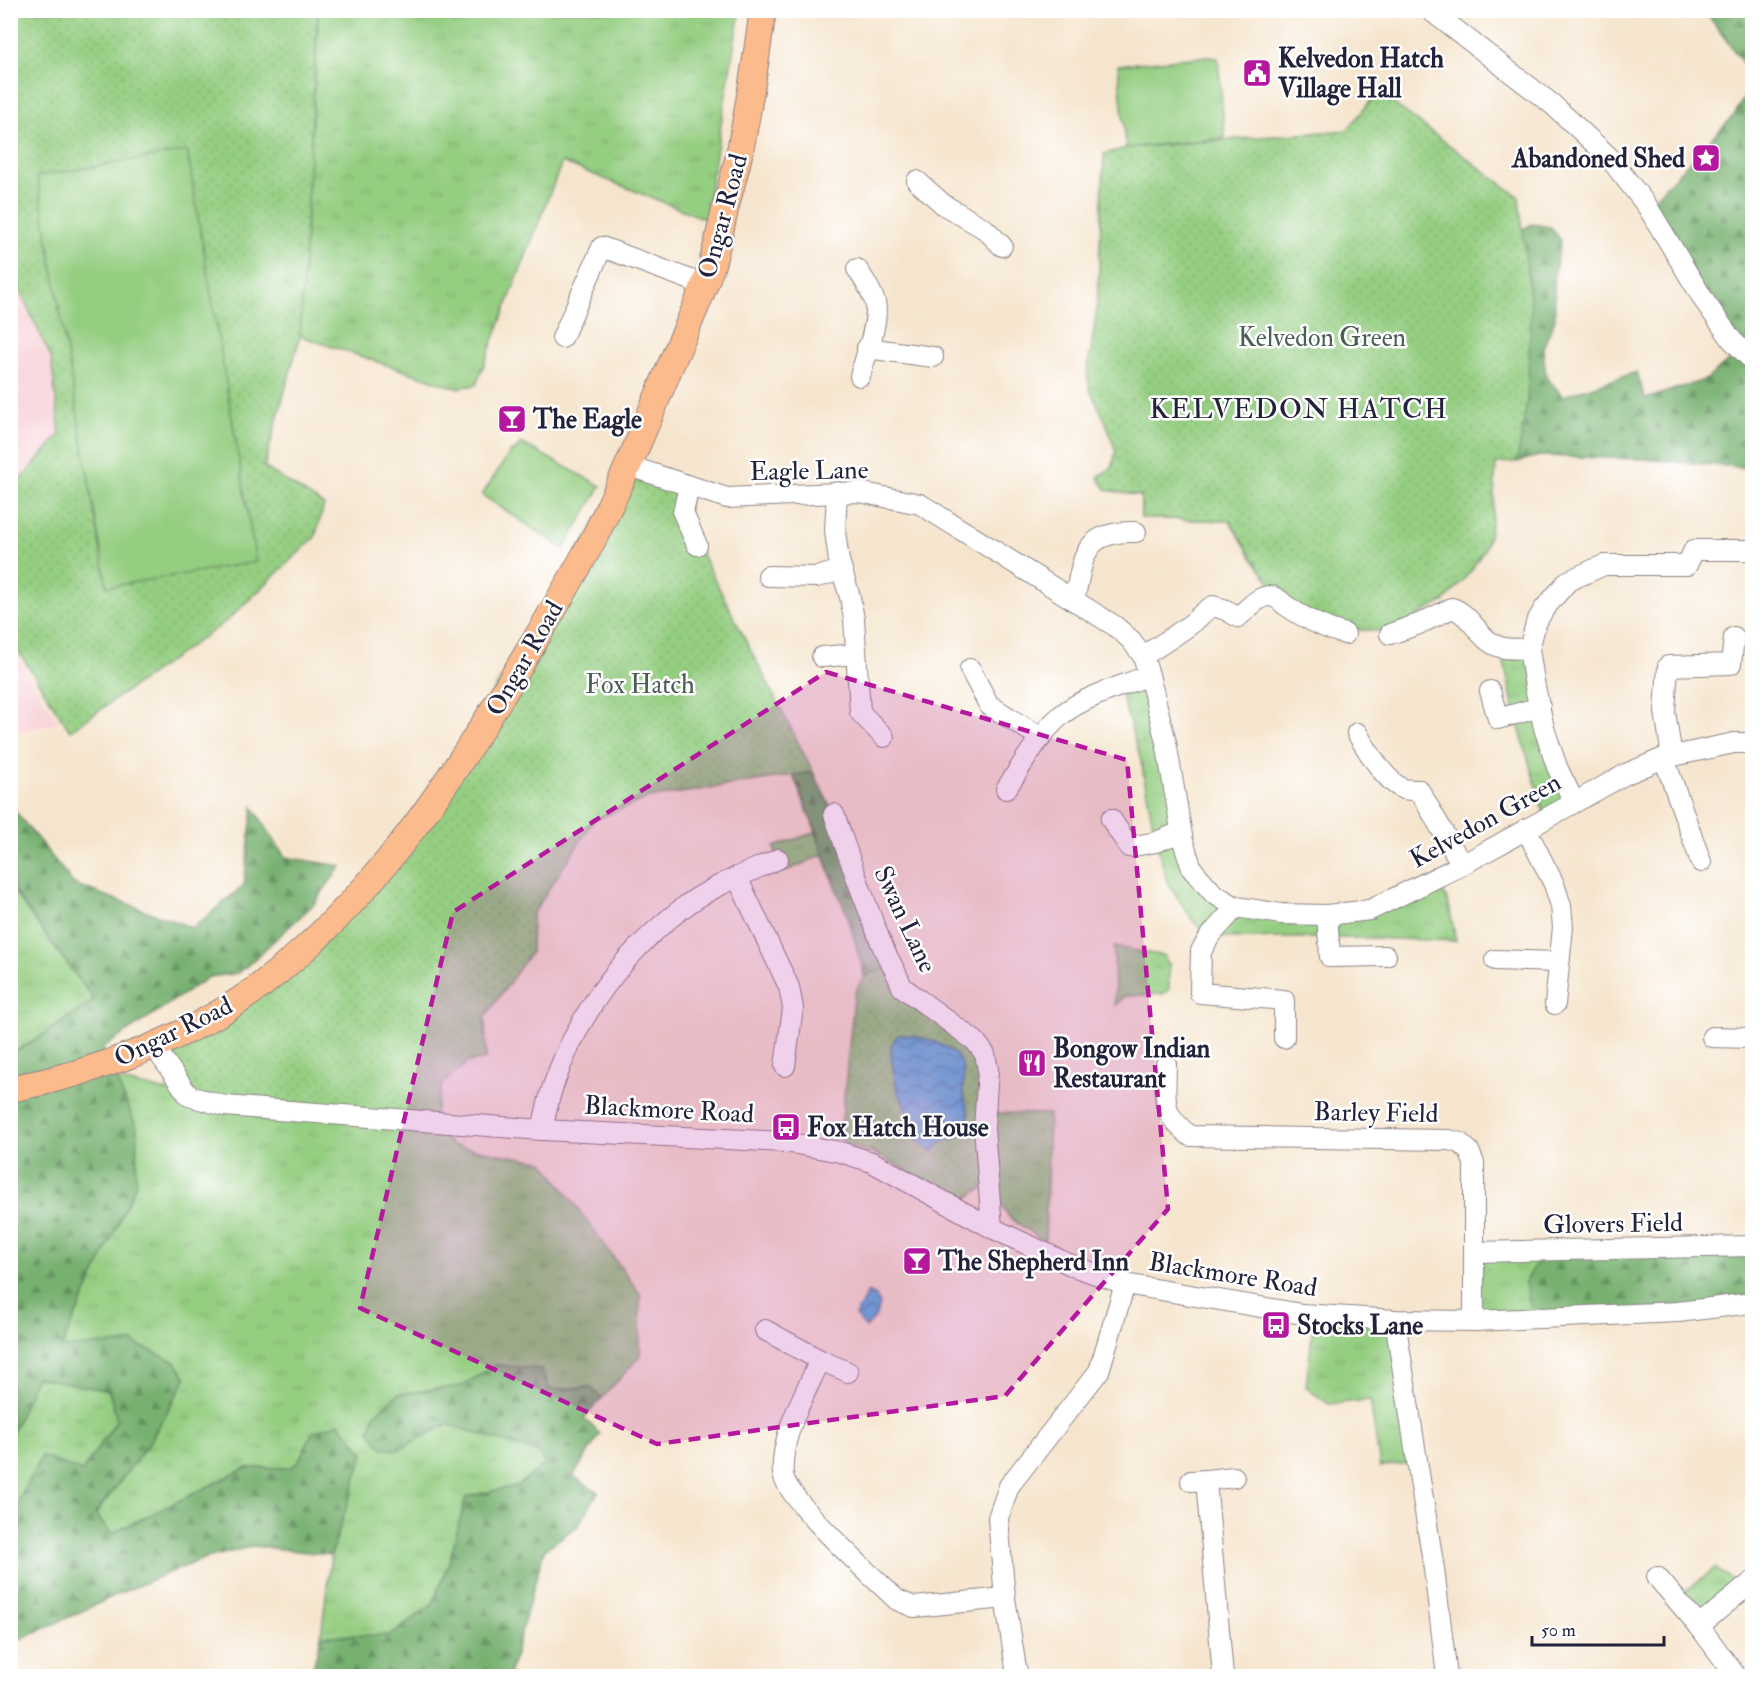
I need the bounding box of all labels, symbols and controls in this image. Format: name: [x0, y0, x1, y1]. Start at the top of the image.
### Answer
place label: Kelvedon Hatch Village Hall: [1277, 43, 1444, 106]
public building icon: Kelvedon Hatch Village Hall: [1241, 57, 1273, 89]
place icon: Abandoned Shed: [1690, 142, 1722, 174]
place label: Abandoned Shed: [1511, 143, 1685, 175]
street label: Ongar Road: [691, 150, 755, 282]
park label: Kelvedon Green: [1238, 322, 1406, 354]
district label: KELVEDON HATCH: [1150, 392, 1448, 427]
bar icon: The Eagle: [496, 403, 528, 435]
place label: The Eagle: [532, 404, 642, 437]
street label: Eagle Lane: [749, 454, 869, 488]
street label: Ongar Road: [479, 595, 571, 722]
park label: Fox Hatch: [585, 669, 695, 701]
street label: Kelvedon Green: [1404, 766, 1567, 876]
street label: Swan Lane: [867, 861, 944, 978]
street label: Ongar Road: [109, 989, 238, 1074]
place label: Bongow Indian Restaurant: [1053, 1033, 1211, 1095]
restaurant icon: Bongow Indian Restaurant: [1016, 1047, 1048, 1079]
street label: Blackmore Road: [583, 1090, 755, 1130]
street label: Barley Field: [1313, 1096, 1439, 1130]
bus stop icon: Fox Hatch House: [770, 1111, 802, 1143]
place label: Fox Hatch House: [807, 1112, 989, 1144]
street label: Glovers Field: [1543, 1207, 1683, 1241]
bar icon: The Shepherd Inn: [901, 1245, 933, 1277]
place label: The Shepherd Inn: [937, 1246, 1129, 1279]
street label: Blackmore Road: [1146, 1246, 1320, 1304]
bus stop icon: Stocks Lane: [1260, 1309, 1292, 1341]
place label: Stocks Lane: [1297, 1310, 1423, 1342]
scale bar: [1532, 1609, 1664, 1647]
text: 50 m: [1541, 1619, 1576, 1642]

